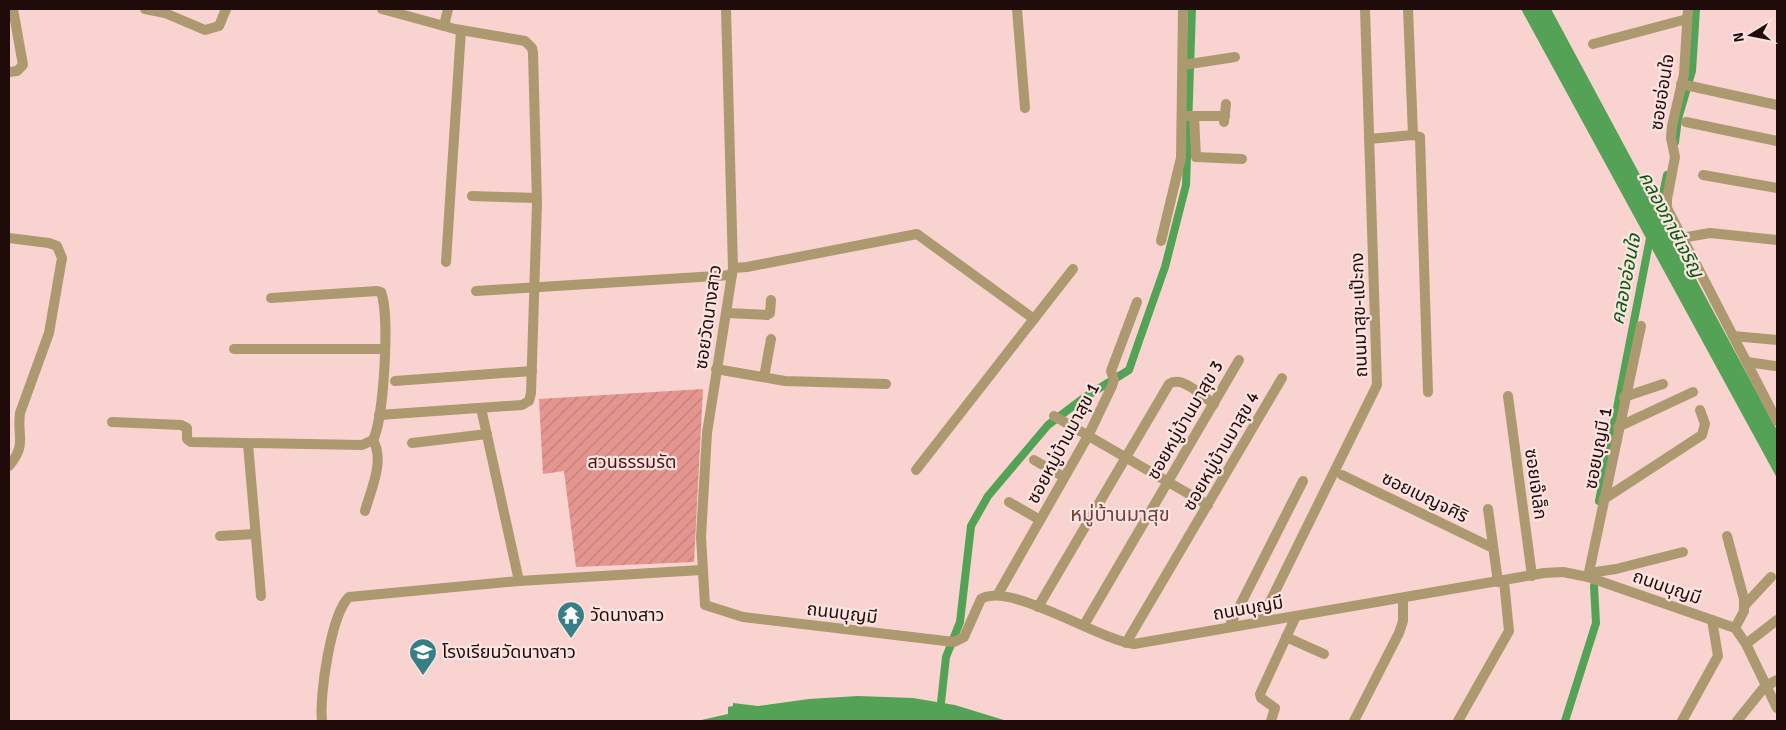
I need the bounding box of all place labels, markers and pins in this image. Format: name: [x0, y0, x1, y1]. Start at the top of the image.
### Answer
temple icon: วัดนางสาว: [556, 600, 586, 639]
place label: วัดนางสาว: [590, 604, 664, 626]
school or university icon: โรงเรียนวัดนางสาว: [408, 637, 438, 676]
place label: โรงเรียนวัดนางสาว: [442, 641, 576, 663]

